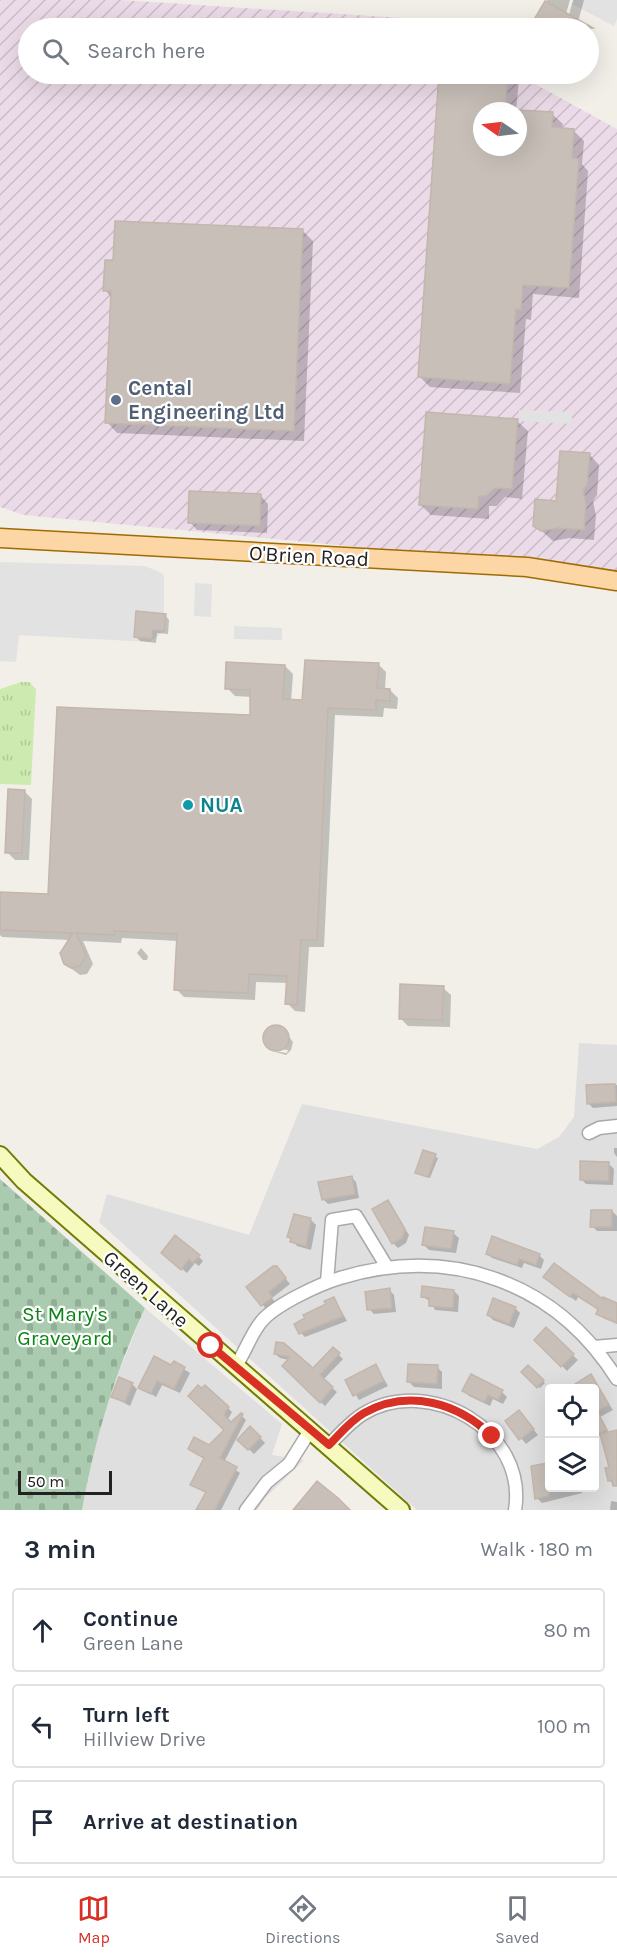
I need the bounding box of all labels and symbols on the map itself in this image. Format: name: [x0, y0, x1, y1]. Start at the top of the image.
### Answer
north arrow: [473, 102, 527, 156]
place label: Cental Engineering Ltd: [128, 376, 285, 424]
marker: Cental Engineering Ltd: [109, 393, 123, 407]
street label: O'Brien Road: [248, 541, 370, 571]
place label: NUA: [200, 793, 243, 817]
marker: NUA: [181, 798, 195, 812]
street label: Green Lane: [98, 1245, 194, 1333]
park label: St Mary's Graveyard: [17, 1302, 113, 1350]
route start: [197, 1332, 223, 1358]
route end: [478, 1422, 504, 1448]
scale bar: [18, 1468, 112, 1496]

